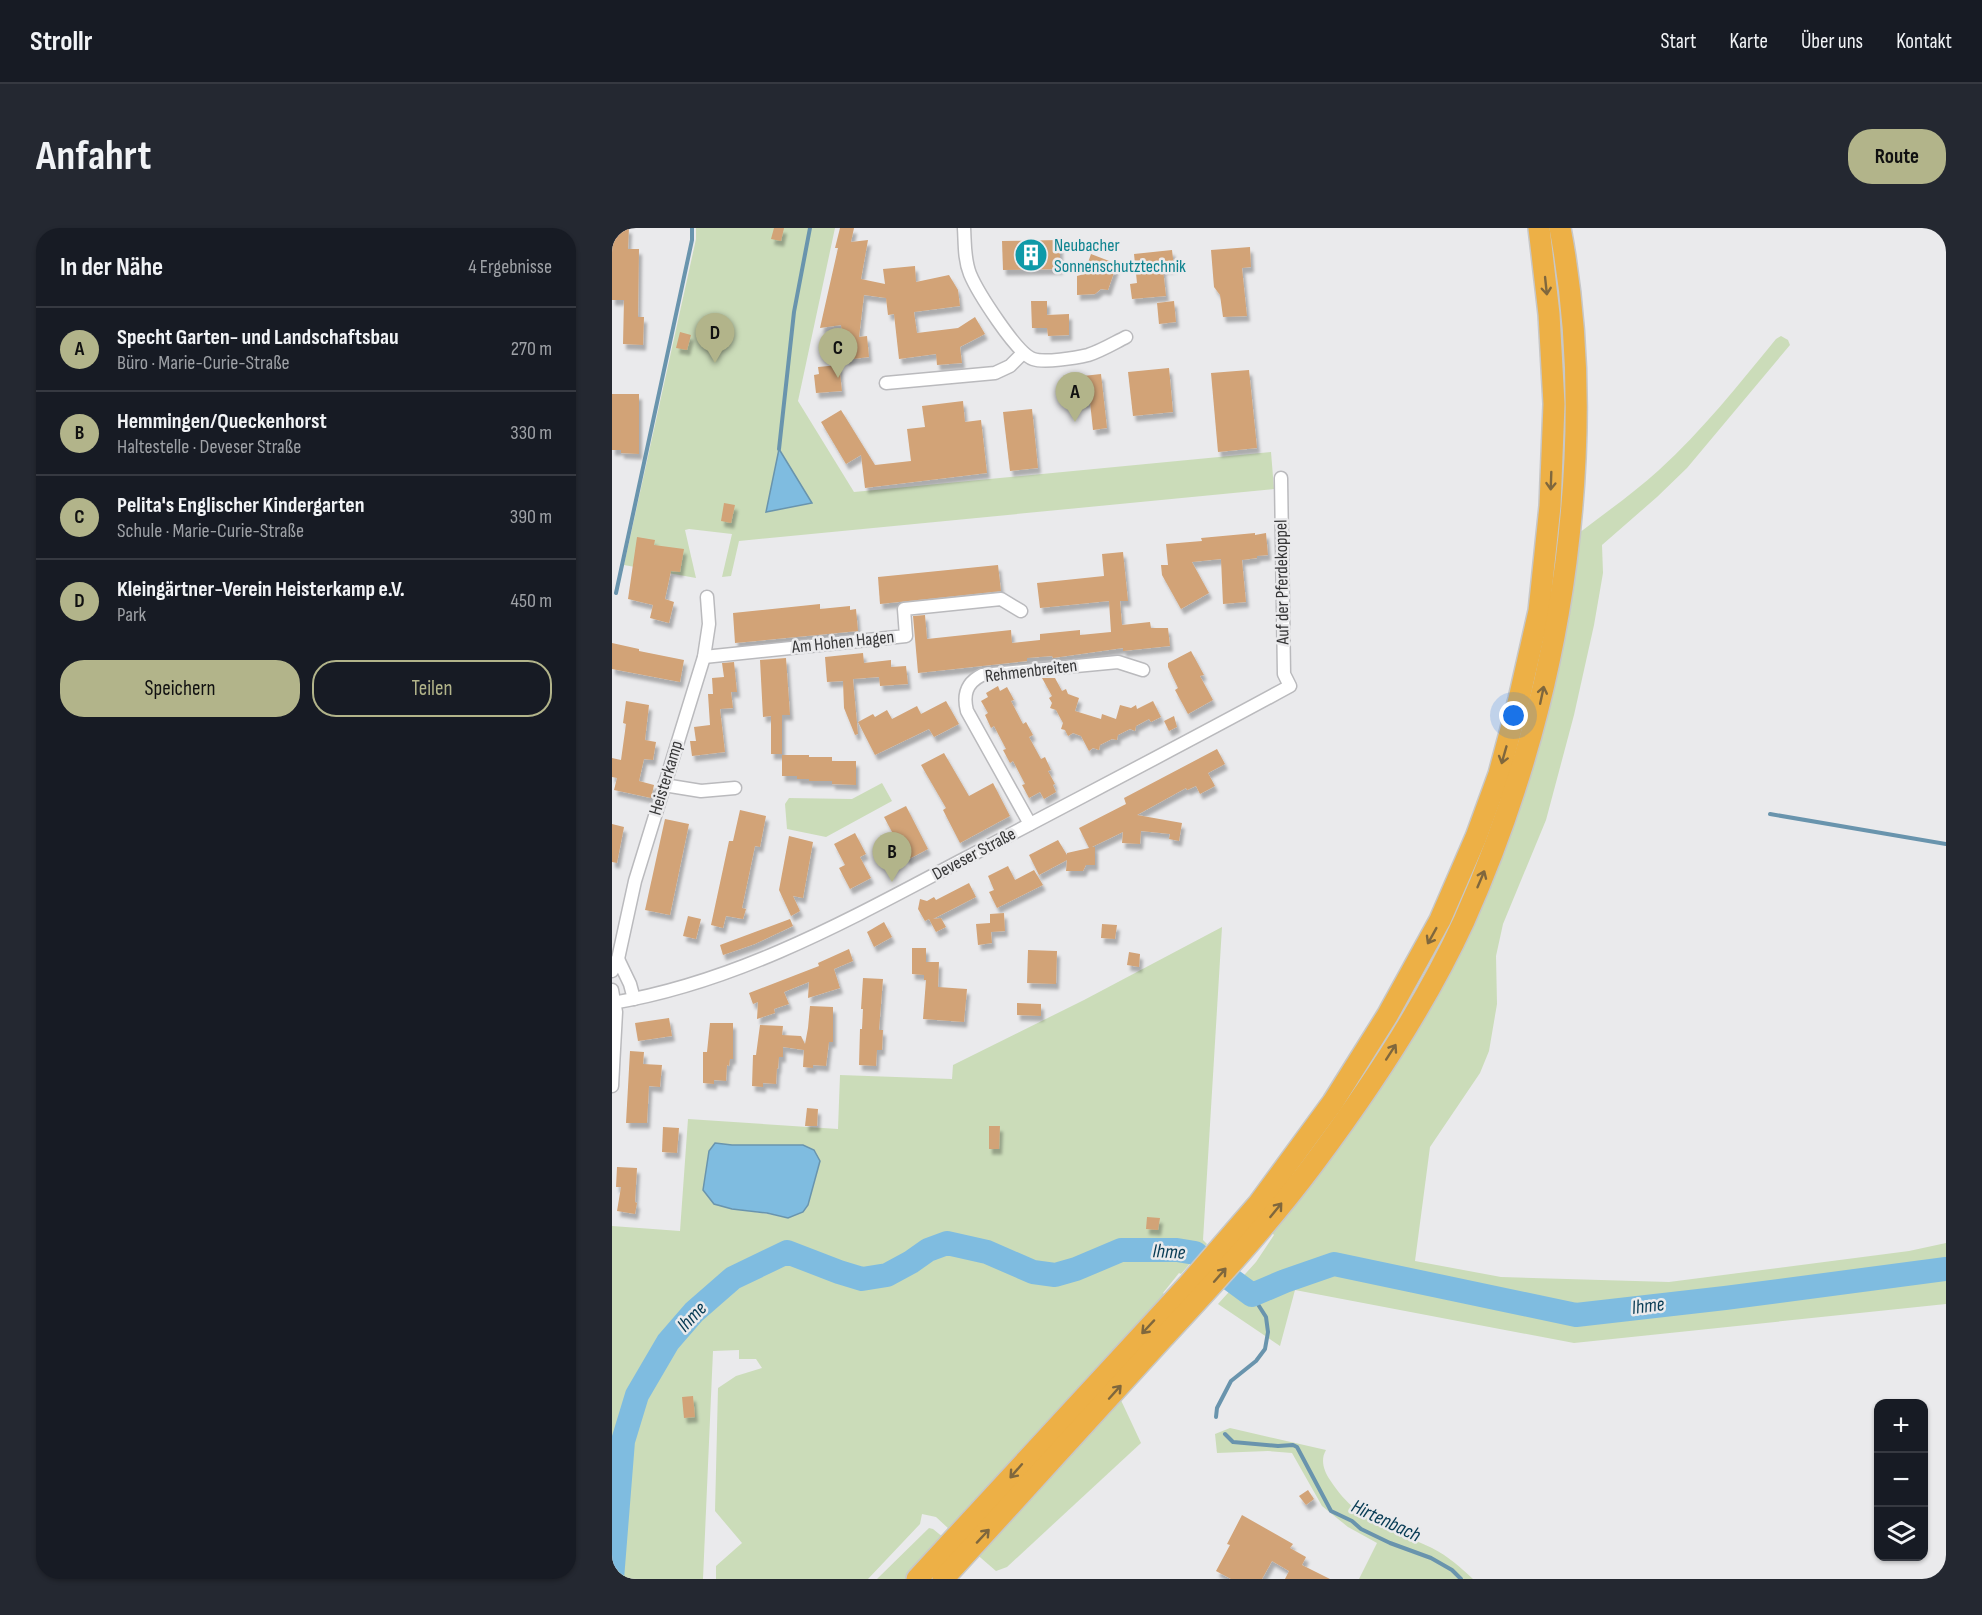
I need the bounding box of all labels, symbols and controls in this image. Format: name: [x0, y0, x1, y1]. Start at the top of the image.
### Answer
text: Strollr: [30, 25, 92, 58]
text: Start: [1660, 29, 1697, 54]
text: Karte: [1730, 29, 1768, 54]
text: Über uns: [1801, 29, 1863, 54]
text: Kontakt: [1896, 29, 1952, 54]
button: Route: [1848, 129, 1946, 184]
text: Anfahrt: [36, 131, 151, 182]
place label: Neubacher Sonnenschutztechnik: [1054, 235, 1186, 277]
building icon: Neubacher Sonnenschutztechnik: [1013, 237, 1049, 273]
text: In der Nähe: [60, 252, 163, 283]
text: 4 Ergebnisse: [468, 255, 552, 279]
one-way arrow: [1541, 276, 1552, 296]
pin: D: [696, 314, 734, 363]
text: Specht Garten- und Landschaftsbau: [117, 324, 399, 351]
pin: C: [818, 328, 858, 378]
text: A: [75, 337, 84, 361]
text: 270 m: [511, 337, 552, 361]
text: Büro · Marie-Curie-Straße: [117, 351, 290, 375]
pin: A: [1056, 372, 1094, 422]
text: Hemmingen/Queckenhorst: [117, 408, 327, 435]
text: B: [75, 421, 84, 445]
text: 330 m: [510, 421, 552, 445]
text: Haltestelle · Deveser Straße: [117, 435, 301, 459]
one-way arrow: [1545, 470, 1557, 490]
text: Pelita's Englischer Kindergarten: [117, 492, 365, 519]
text: C: [74, 505, 85, 529]
text: 390 m: [510, 505, 552, 529]
text: Schule · Marie-Curie-Straße: [117, 519, 304, 543]
street label: Auf der Pferdekoppel: [1270, 519, 1294, 646]
text: Kleingärtner-Verein Heisterkamp e.V.: [117, 576, 405, 603]
text: D: [74, 589, 85, 613]
text: 450 m: [511, 589, 552, 613]
text: Park: [117, 603, 146, 627]
street label: Am Hohen Hagen: [790, 626, 895, 658]
street label: Rehmenbreiten: [984, 655, 1078, 687]
button: Speichern: [60, 660, 300, 717]
button: Teilen: [312, 660, 552, 717]
one-way arrow: [1537, 685, 1548, 705]
your location: [1499, 701, 1528, 730]
street label: Heisterkamp: [645, 738, 687, 818]
one-way arrow: [1498, 745, 1509, 764]
street label: Deveser Straße: [929, 823, 1019, 885]
pin: B: [872, 832, 912, 882]
one-way arrow: [1476, 871, 1487, 889]
one-way arrow: [1426, 926, 1437, 944]
one-way arrow: [1385, 1044, 1397, 1061]
one-way arrow: [1270, 1202, 1283, 1218]
water label: Ihme: [1152, 1239, 1186, 1265]
one-way arrow: [1213, 1268, 1227, 1283]
water label: Ihme: [1630, 1292, 1666, 1320]
water label: Ihme: [672, 1297, 712, 1337]
one-way arrow: [1141, 1320, 1155, 1335]
one-way arrow: [1107, 1385, 1121, 1400]
map controls: [1874, 1399, 1928, 1561]
button: +: [1874, 1399, 1928, 1453]
button: −: [1874, 1453, 1928, 1507]
one-way arrow: [1009, 1463, 1023, 1478]
water label: Hirtenbach: [1347, 1495, 1425, 1547]
button: layers: [1874, 1507, 1928, 1561]
one-way arrow: [975, 1529, 989, 1544]

